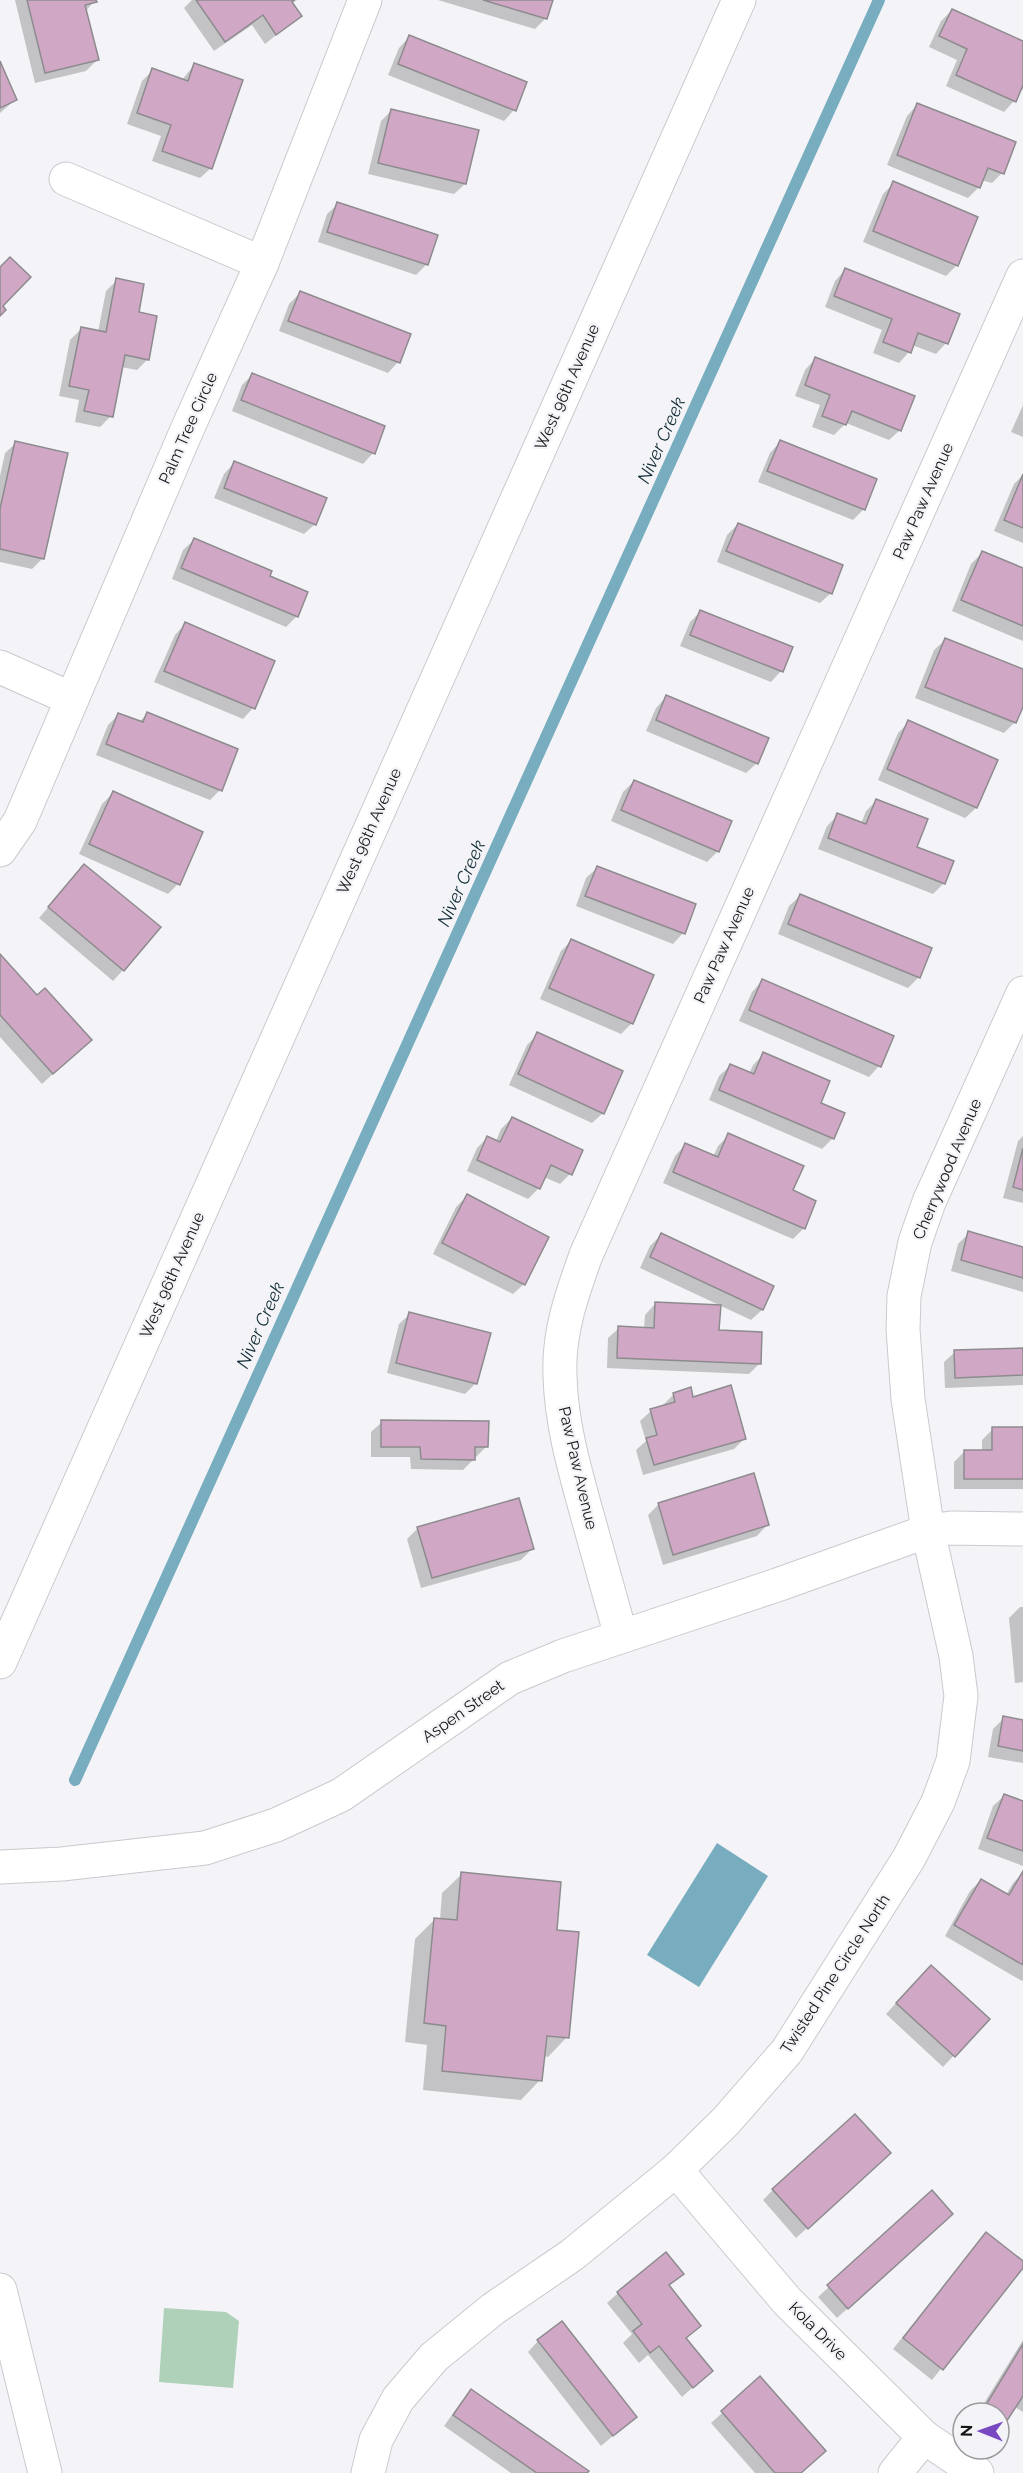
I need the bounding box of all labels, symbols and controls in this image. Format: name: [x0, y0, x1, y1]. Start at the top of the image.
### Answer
street label: West 96th Avenue: [531, 321, 603, 453]
street label: Palm Tree Circle: [155, 369, 221, 487]
water label: Niver Creek: [633, 393, 690, 486]
street label: Paw Paw Avenue: [889, 440, 957, 562]
street label: West 96th Avenue: [333, 765, 405, 897]
water label: Niver Creek: [433, 836, 490, 929]
street label: Paw Paw Avenue: [690, 884, 758, 1006]
street label: Cherrywood Avenue: [909, 1096, 985, 1242]
street label: West 96th Avenue: [136, 1209, 208, 1341]
water label: Niver Creek: [232, 1278, 289, 1371]
street label: Paw Paw Avenue: [555, 1405, 601, 1531]
street label: Aspen Street: [418, 1675, 508, 1746]
street label: Twisted Pine Circle North: [776, 1891, 894, 2057]
street label: Kola Drive: [785, 2298, 851, 2364]
north arrow: [951, 2401, 1011, 2461]
text: N: [957, 2424, 976, 2437]

